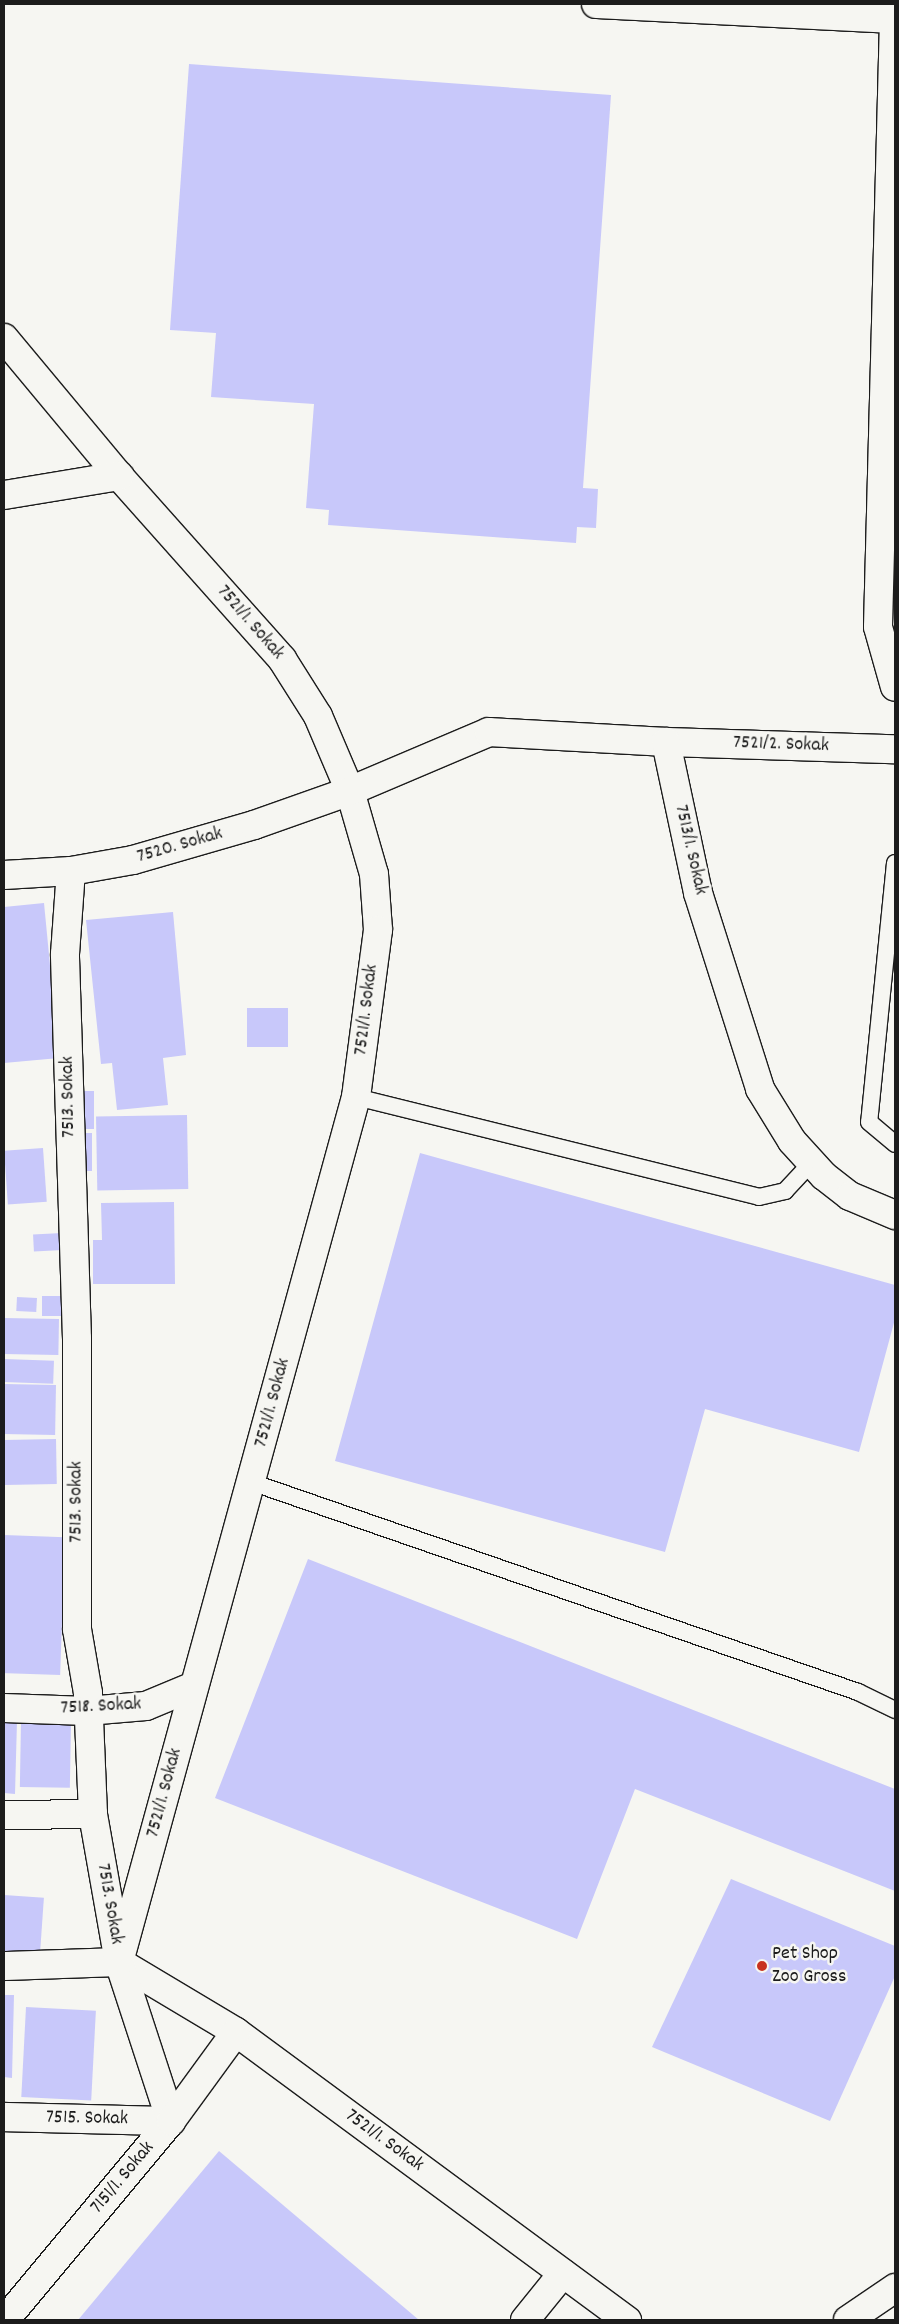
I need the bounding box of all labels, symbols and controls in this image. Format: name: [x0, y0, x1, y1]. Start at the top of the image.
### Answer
street label: 7521/1. Sokak: [211, 581, 289, 665]
street label: 7521/2. Sokak: [733, 731, 829, 759]
street label: 7513/1. Sokak: [668, 803, 712, 897]
street label: 7520. Sokak: [134, 822, 226, 870]
street label: 7521/1. Sokak: [350, 963, 384, 1057]
street label: 7513. Sokak: [56, 1056, 82, 1138]
street label: 7521/1. Sokak: [250, 1356, 296, 1450]
street label: 7513. Sokak: [65, 1461, 89, 1543]
street label: 7518. Sokak: [60, 1693, 142, 1721]
street label: 7521/1. Sokak: [142, 1746, 188, 1840]
street label: 7513. Sokak: [90, 1862, 128, 1946]
place label: Pet Shop Zoo Gross: [772, 1942, 846, 1989]
marker: Pet Shop Zoo Gross: [756, 1960, 768, 1972]
street label: 7521/1. Sokak: [340, 2104, 428, 2178]
street label: 7515. Sokak: [46, 2106, 128, 2132]
street label: 7151/1. Sokak: [86, 2137, 160, 2219]

